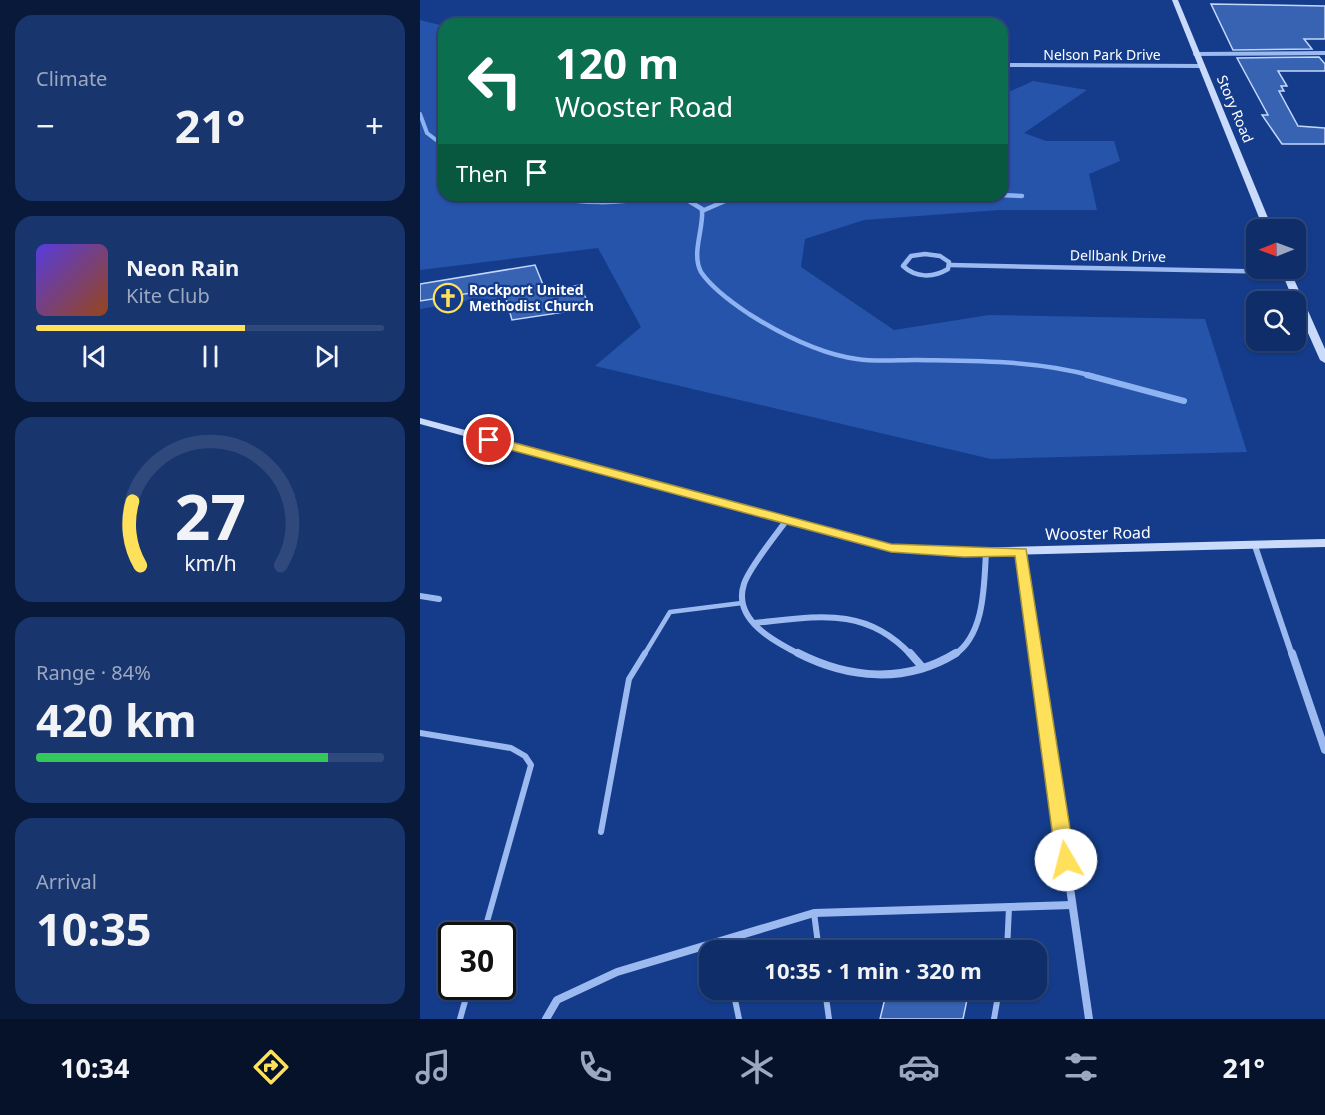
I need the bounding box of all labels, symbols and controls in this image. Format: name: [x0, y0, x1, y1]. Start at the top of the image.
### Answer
text: 120 m: [555, 34, 679, 91]
icon: left: [456, 42, 534, 120]
street label: Nelson Park Drive: [1043, 45, 1161, 64]
text: Climate: [36, 65, 107, 92]
street label: Story Road: [1213, 72, 1258, 145]
text: Wooster Road: [555, 88, 733, 125]
text: 21°: [175, 95, 245, 156]
text: −: [36, 103, 55, 148]
text: +: [365, 103, 384, 148]
icon: arrive: [520, 156, 553, 189]
text: Then: [456, 158, 508, 188]
north arrow: [1246, 219, 1306, 279]
map controls: [1246, 219, 1306, 351]
street label: Dellbank Drive: [1070, 245, 1166, 266]
text: Neon Rain: [126, 252, 239, 282]
place label: Rockport United Methodist Church: [469, 280, 594, 315]
text: Kite Club: [126, 282, 210, 309]
church icon: Rockport United Methodist Church: [432, 282, 464, 314]
button: search: [1246, 291, 1306, 351]
icon: previous: [78, 340, 111, 373]
icon: pause: [194, 340, 227, 373]
icon: next: [310, 340, 343, 373]
pin: [463, 414, 514, 465]
icon: arrive: [472, 423, 505, 456]
text: 27: [174, 474, 246, 559]
street label: Wooster Road: [1045, 521, 1151, 545]
text: km/h: [184, 549, 236, 578]
text: Range · 84%: [36, 659, 151, 686]
text: 420 km: [36, 689, 197, 750]
position arrow: [1034, 828, 1098, 892]
text: Arrival: [36, 868, 97, 895]
text: 10:35: [36, 898, 152, 959]
speed limit sign: 30: [438, 922, 516, 1000]
text: 10:35 · 1 min · 320 m: [764, 955, 982, 985]
icon: directions: [250, 1046, 292, 1088]
icon: music: [412, 1046, 454, 1088]
icon: phone: [574, 1046, 616, 1088]
icon: climate: [736, 1046, 778, 1088]
icon: car: [898, 1046, 940, 1088]
icon: filters: [1060, 1046, 1102, 1088]
text: 10:34: [60, 1049, 129, 1086]
text: 21°: [1223, 1049, 1265, 1086]

